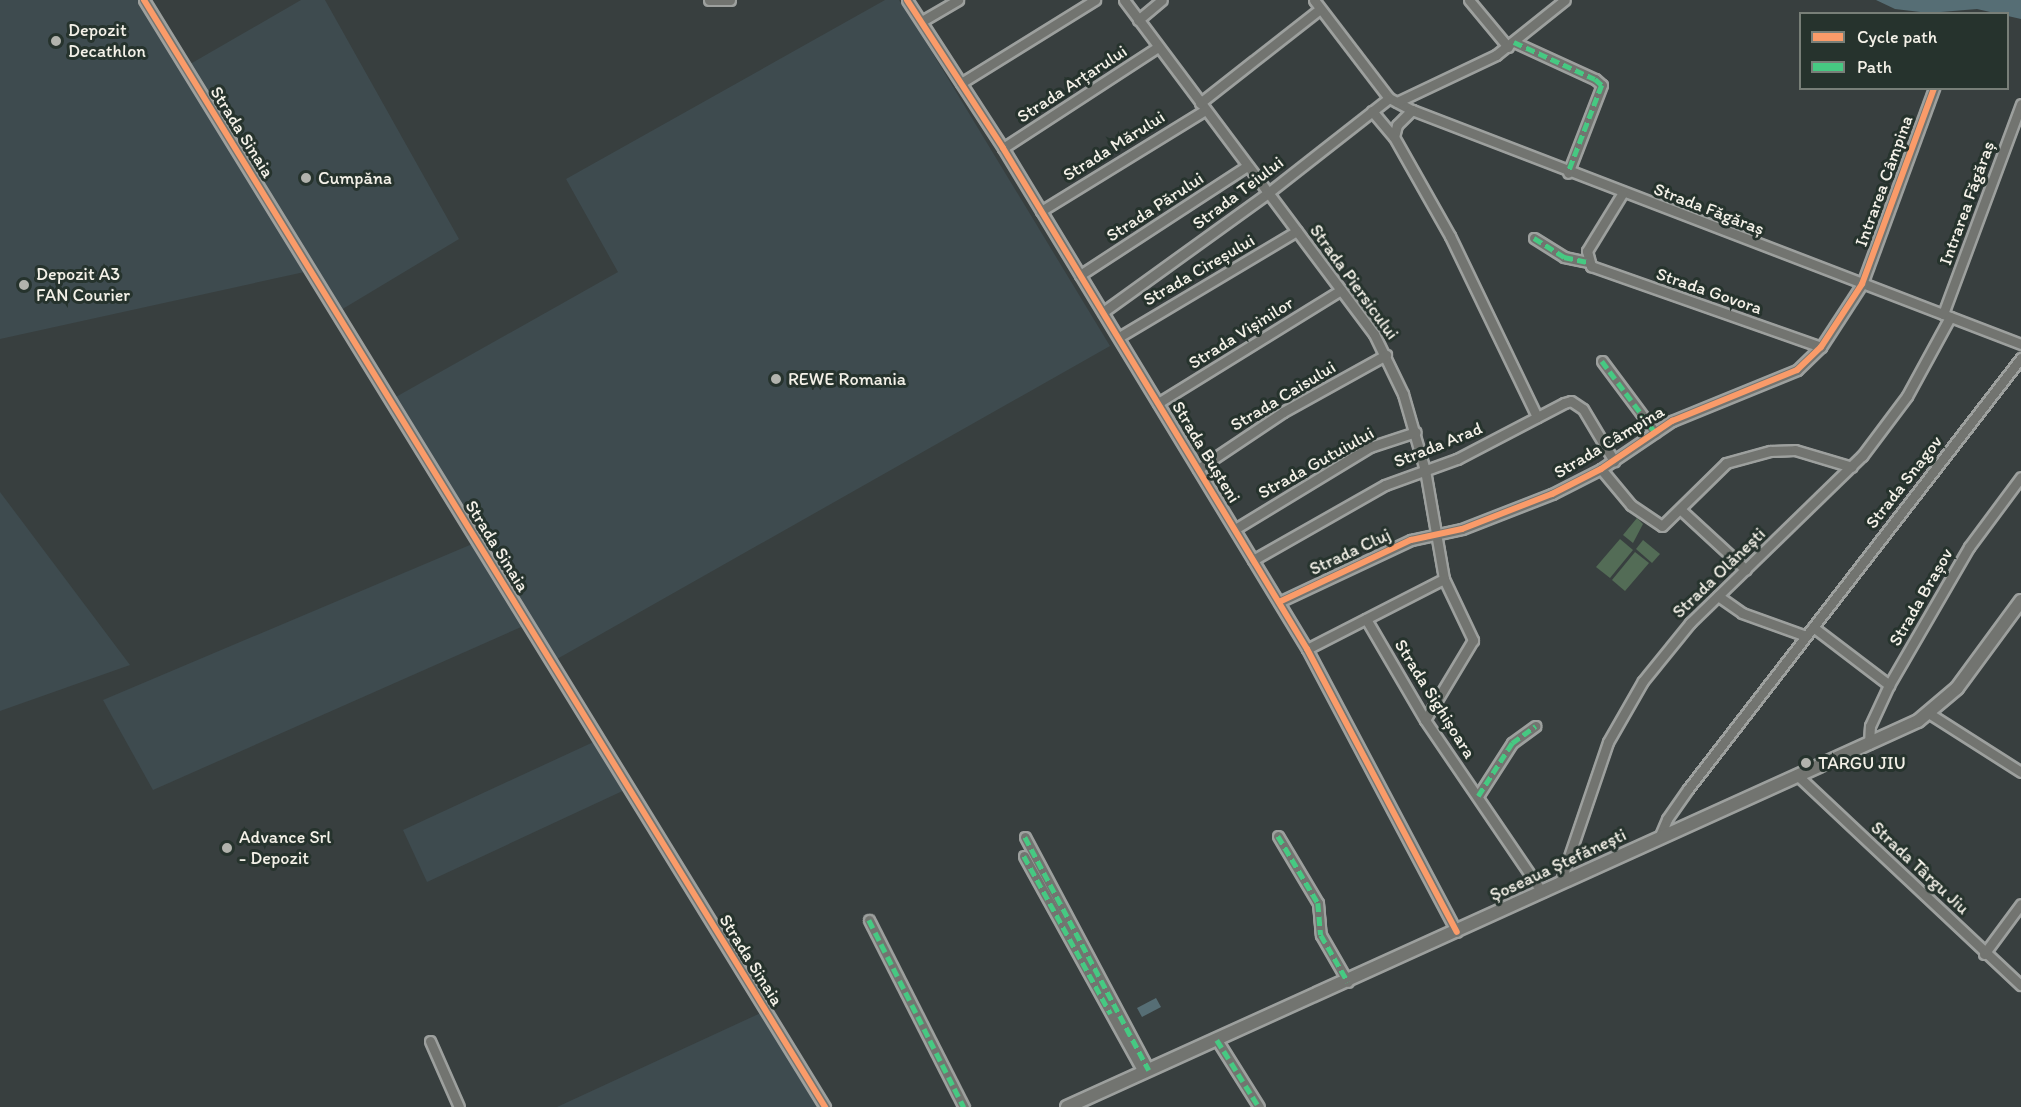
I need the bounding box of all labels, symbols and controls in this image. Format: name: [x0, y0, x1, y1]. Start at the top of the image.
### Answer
legend: [1799, 12, 2009, 90]
place label: Depozit Decathlon: [68, 20, 146, 63]
text: Cycle path: [1857, 26, 1937, 48]
marker: Depozit Decathlon: [49, 34, 63, 48]
street label: Strada Arțarului: [1013, 40, 1131, 128]
text: Path: [1857, 56, 1892, 78]
street label: Strada Sinaia: [205, 82, 279, 182]
street label: Strada Mărului: [1059, 106, 1169, 186]
street label: Intrarea Câmpina: [1850, 113, 1918, 249]
street label: Intrarea Făgăraș: [1935, 138, 1999, 268]
street label: Strada Teiului: [1189, 152, 1287, 234]
place label: Cumpăna: [318, 167, 392, 189]
street label: Strada Părului: [1102, 168, 1208, 246]
marker: Cumpăna: [299, 171, 313, 185]
street label: Strada Făgăraș: [1651, 178, 1767, 240]
street label: Strada Piersicului: [1305, 220, 1403, 344]
street label: Strada Cireșului: [1139, 229, 1259, 311]
street label: Strada Govora: [1653, 263, 1765, 319]
place label: Depozit A3 FAN Courier: [36, 264, 130, 306]
marker: Depozit A3 FAN Courier: [17, 278, 31, 292]
street label: Strada Vișinilor: [1184, 292, 1298, 374]
street label: Strada Caisului: [1226, 356, 1340, 436]
place label: REWE Romania: [788, 368, 906, 390]
marker: REWE Romania: [769, 372, 783, 386]
street label: Strada Bușteni: [1167, 397, 1245, 507]
street label: Strada Câmpina: [1550, 401, 1668, 483]
street label: Strada Arad: [1391, 417, 1485, 473]
street label: Strada Gutuiului: [1254, 422, 1378, 504]
street label: Strada Snagov: [1861, 431, 1947, 533]
street label: Strada Sinaia: [460, 496, 534, 596]
street label: Strada Olănești: [1668, 523, 1770, 623]
street label: Strada Cluj: [1306, 524, 1394, 580]
street label: Strada Brașov: [1884, 544, 1958, 650]
street label: Strada Sighișoara: [1390, 636, 1480, 762]
place label: TARGU JIU: [1818, 752, 1906, 774]
marker: TARGU JIU: [1799, 756, 1813, 770]
street label: Strada Târgu Jiu: [1866, 817, 1974, 919]
street label: Șoseaua Ștefănești: [1486, 824, 1630, 906]
place label: Advance Srl - Depozit: [239, 827, 332, 870]
marker: Advance Srl - Depozit: [220, 841, 234, 855]
street label: Strada Sinaia: [714, 910, 788, 1010]

